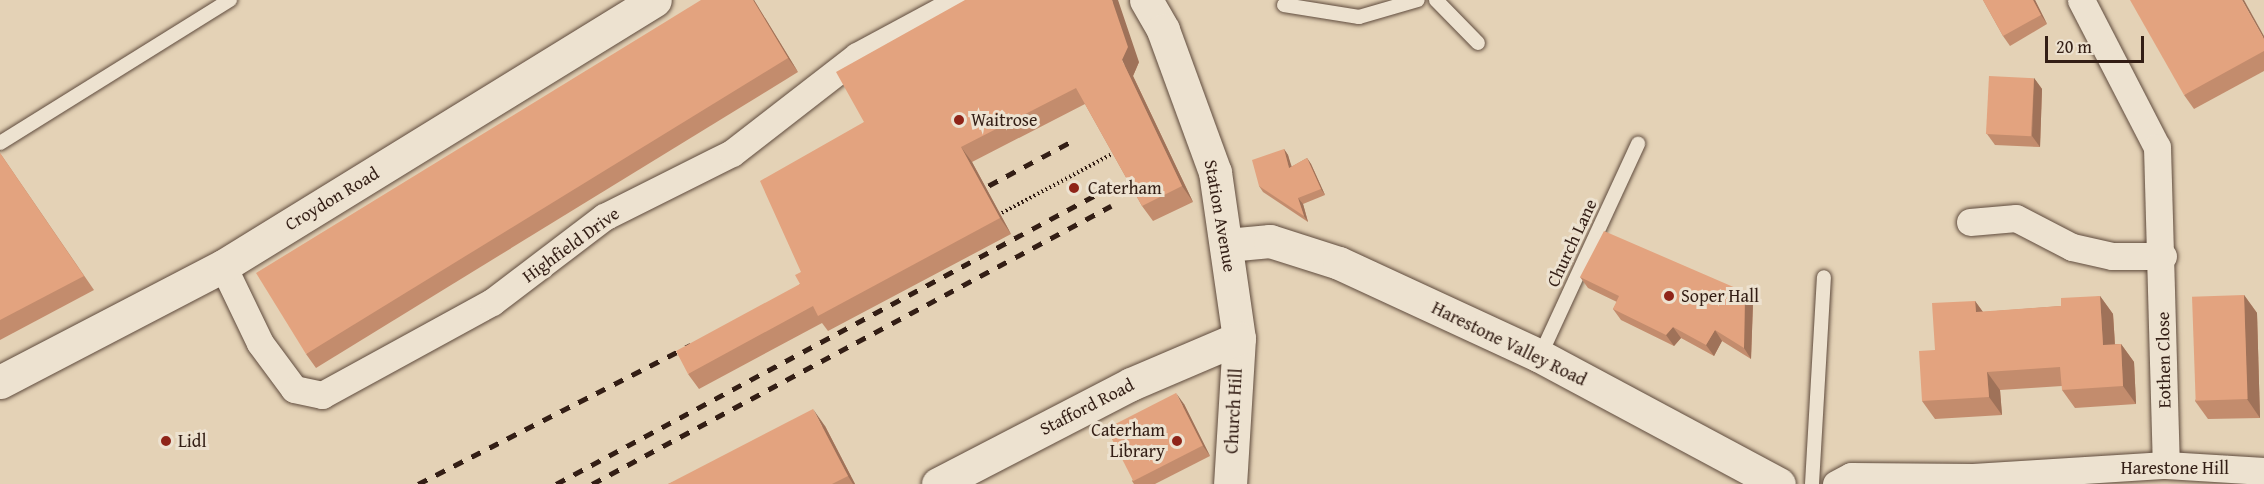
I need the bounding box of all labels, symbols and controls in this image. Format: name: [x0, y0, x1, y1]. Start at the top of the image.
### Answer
scale bar: [2048, 24, 2147, 62]
text: 20 m: [2056, 33, 2092, 60]
place label: Waitrose: [971, 109, 1037, 131]
marker: Waitrose: [952, 113, 966, 127]
street label: Station Avenue: [1199, 158, 1241, 274]
street label: Croydon Road: [281, 163, 383, 235]
place label: Caterham: [1088, 177, 1162, 199]
marker: Caterham: [1065, 179, 1083, 197]
street label: Church Lane: [1542, 196, 1602, 290]
street label: Highfield Drive: [518, 203, 624, 287]
place label: Soper Hall: [1681, 285, 1759, 307]
marker: Soper Hall: [1662, 289, 1676, 303]
street label: Harestone Valley Road: [1428, 297, 1590, 391]
street label: Eothen Close: [2152, 311, 2176, 409]
street label: Church Hill: [1221, 368, 1247, 454]
street label: Stafford Road: [1036, 374, 1138, 440]
place label: Caterham Library: [1091, 420, 1165, 462]
place label: Lidl: [178, 430, 206, 452]
marker: Lidl: [159, 434, 173, 448]
marker: Caterham Library: [1170, 434, 1184, 448]
street label: Harestone Hill: [2121, 457, 2229, 479]

